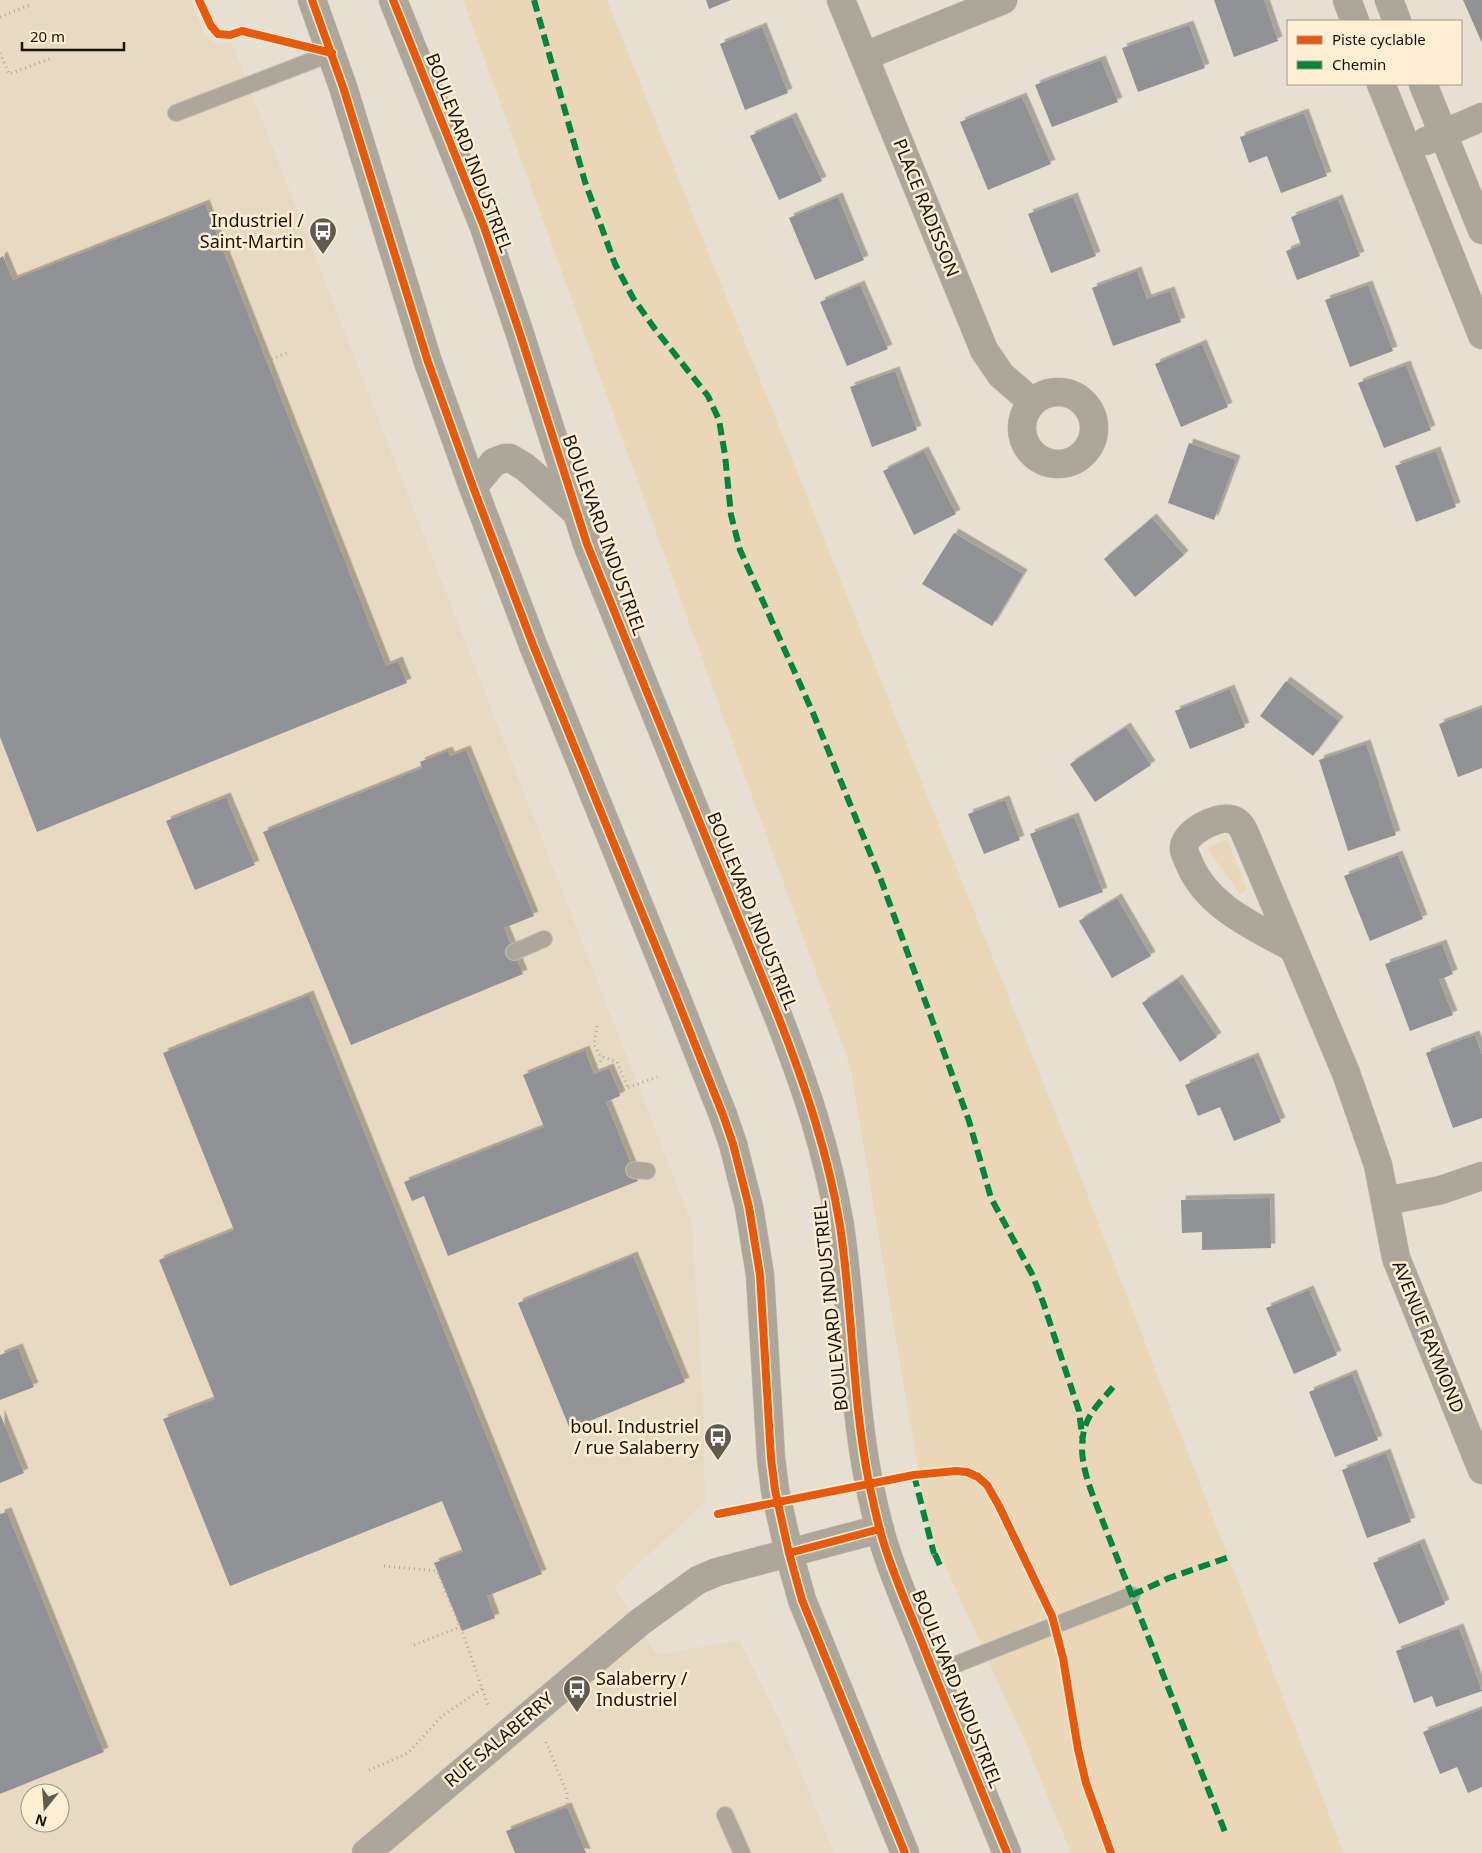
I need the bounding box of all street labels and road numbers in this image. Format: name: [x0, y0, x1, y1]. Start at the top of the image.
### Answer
street label: BOULEVARD INDUSTRIEL: [421, 50, 519, 256]
street label: PLACE RADISSON: [888, 135, 966, 280]
street label: BOULEVARD INDUSTRIEL: [557, 431, 652, 638]
street label: BOULEVARD INDUSTRIEL: [702, 808, 804, 1013]
street label: BOULEVARD INDUSTRIEL: [807, 1200, 853, 1413]
street label: AVENUE RAYMOND: [1387, 1257, 1470, 1416]
street label: BOULEVARD INDUSTRIEL: [907, 1586, 1009, 1791]
street label: RUE SALABERRY: [439, 1686, 559, 1792]

